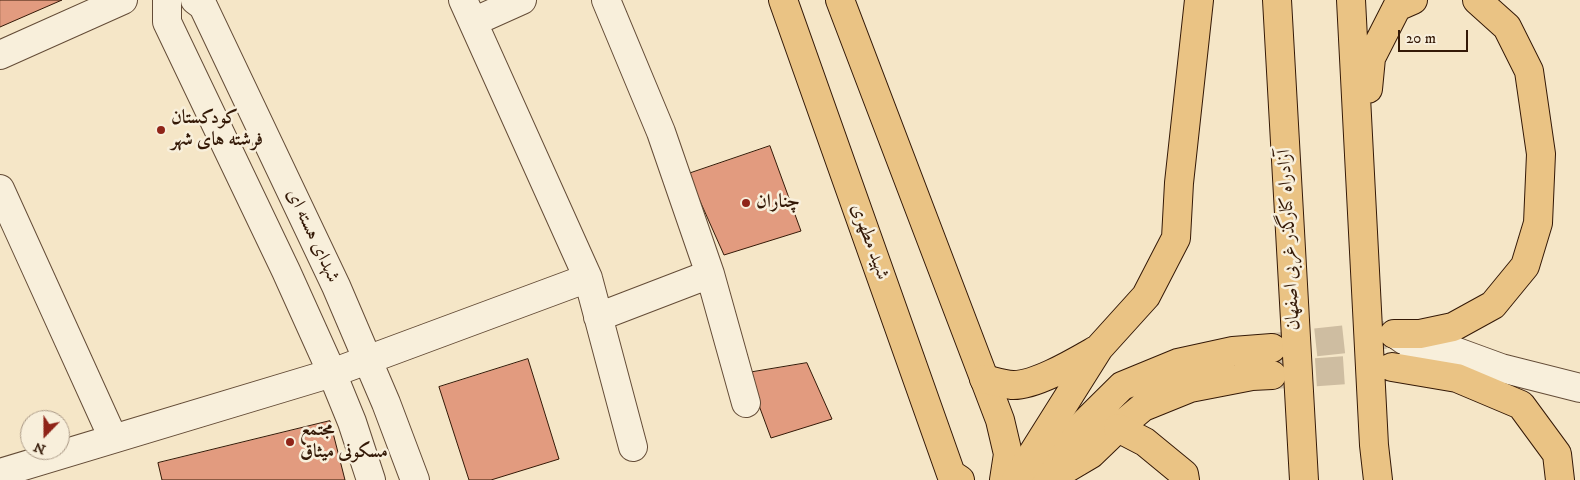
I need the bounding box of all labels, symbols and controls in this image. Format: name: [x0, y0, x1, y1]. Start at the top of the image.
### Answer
scale bar: [1400, 20, 1470, 52]
text: 20 m: [1406, 29, 1436, 48]
place label: کودکستان فرشته های شهر: [171, 108, 263, 152]
marker: کودکستان فرشته های شهر: [155, 124, 167, 136]
street label: آزادراه کنارگذر غربی اصفهان: [1274, 149, 1306, 331]
street label: شهدای هسته ای: [280, 185, 344, 287]
place label: چناران: [756, 192, 800, 214]
marker: چناران: [740, 197, 752, 209]
street label: شهید مطهری: [845, 201, 893, 283]
north arrow: [20, 410, 70, 460]
place label: مجتمع مسکونی میثاق: [300, 420, 388, 464]
marker: مجتمع مسکونی میثاق: [284, 436, 296, 448]
text: N: [31, 437, 48, 458]

